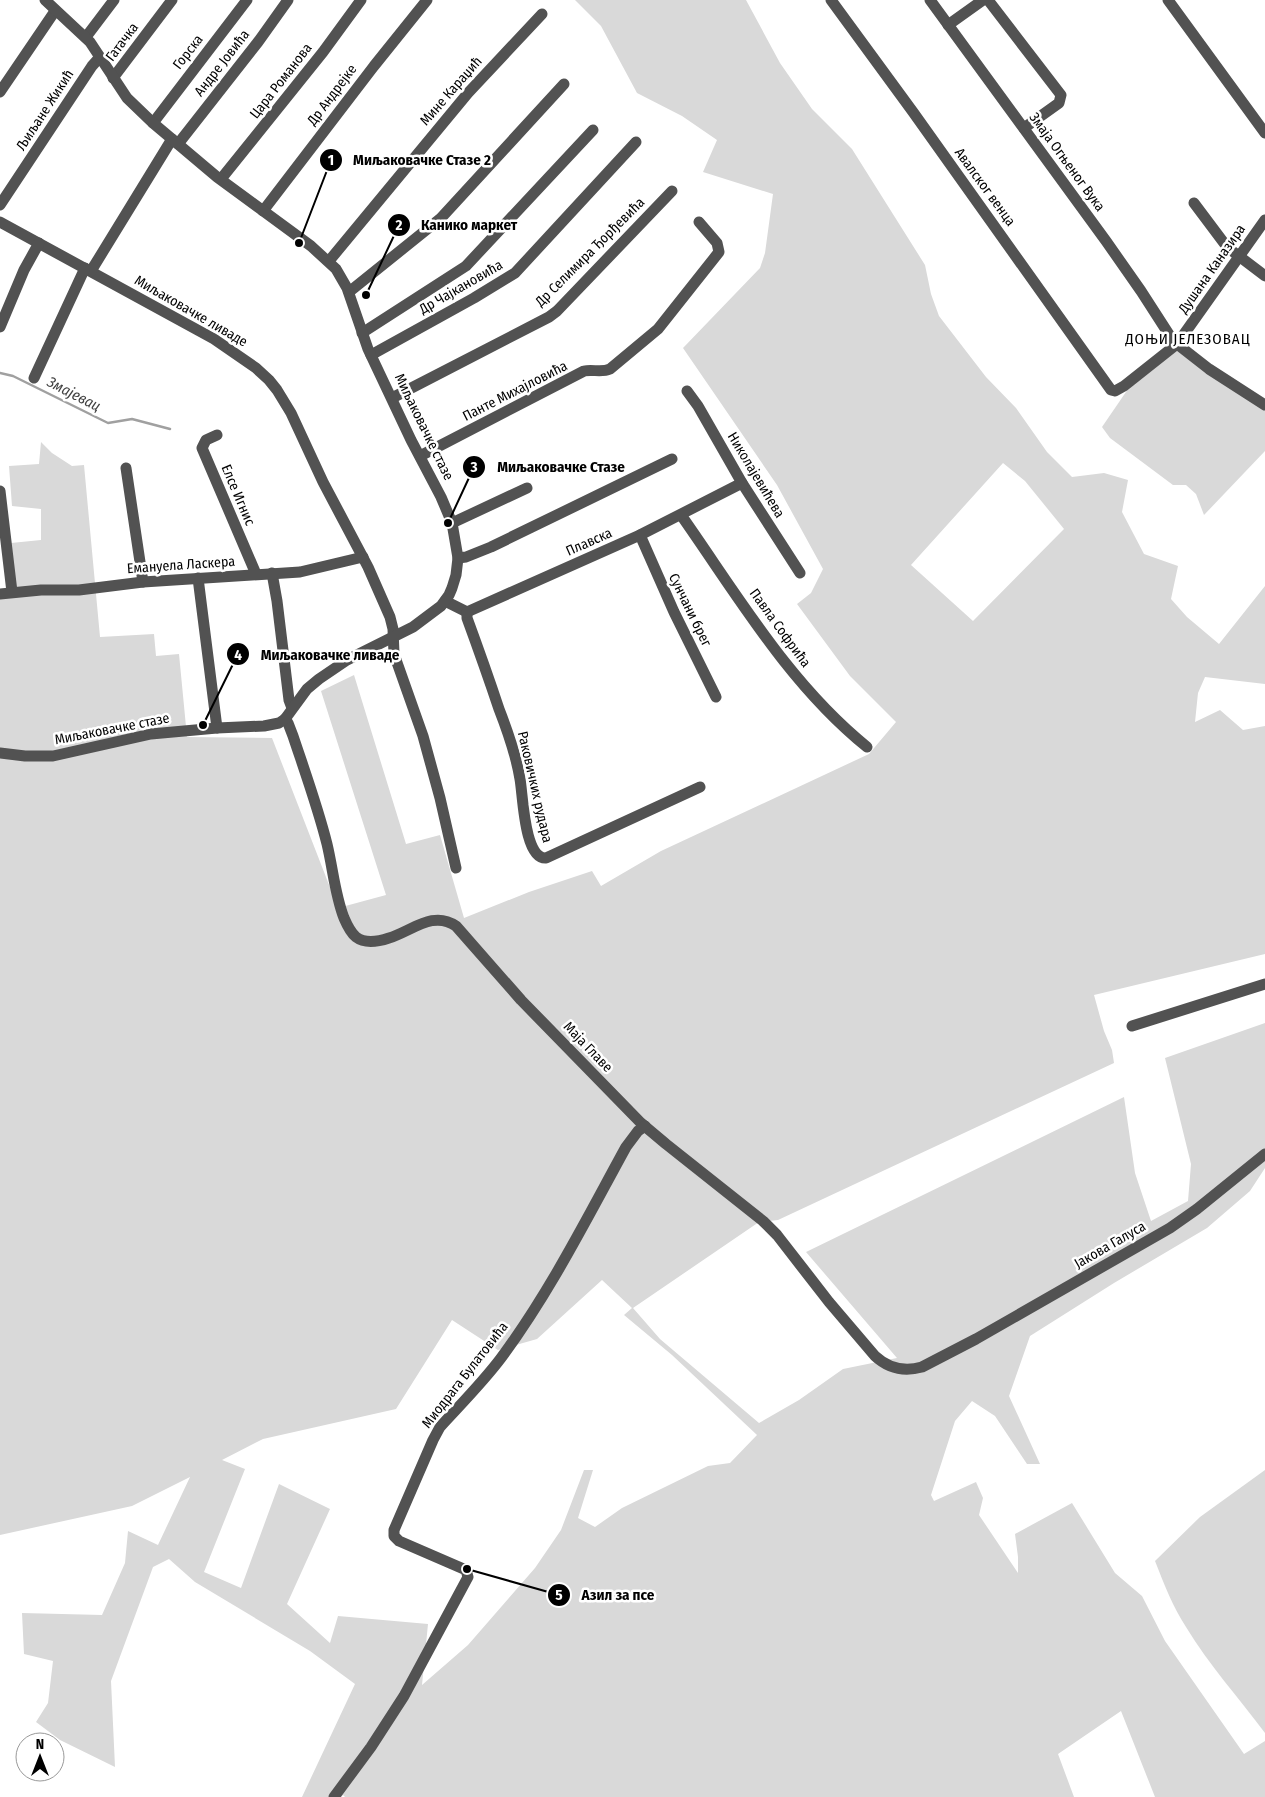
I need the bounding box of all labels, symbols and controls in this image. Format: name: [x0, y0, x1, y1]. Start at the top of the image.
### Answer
street label: Гатачка: [102, 19, 142, 65]
street label: Андре Јовића: [191, 26, 253, 100]
street label: Горска: [169, 31, 207, 73]
street label: Цара Романова: [246, 40, 316, 122]
street label: Мине Караџић: [416, 53, 486, 129]
street label: Др Андрејке: [303, 61, 360, 130]
street label: Љиљане Жикић: [13, 66, 77, 154]
street label: Змаја Огњеног Вука: [1026, 109, 1109, 215]
callout: Миљаковачке Стазе 2: [318, 145, 501, 175]
street label: Авалског венца: [951, 145, 1019, 230]
text: 1: [328, 151, 334, 169]
text: Миљаковачке Стазе 2: [353, 151, 491, 169]
street label: Др Селимира Ђорђевића: [531, 194, 648, 311]
callout: Канико маркет: [386, 210, 528, 240]
text: 2: [395, 216, 403, 234]
text: Канико маркет: [421, 216, 518, 234]
street label: Душана Каназира: [1174, 221, 1249, 318]
street label: Др Чајкановића: [415, 256, 506, 318]
street label: Миљаковачке ливаде: [131, 272, 251, 350]
district label: ДОЊИ ЈЕЛЕЗОВАЦ: [1124, 330, 1251, 348]
street label: Панте Михајловића: [460, 357, 570, 425]
street label: Миљаковачке стазе: [391, 371, 457, 483]
water label: Змајевац: [43, 372, 104, 415]
street label: Николајевићева: [724, 429, 788, 521]
callout: Миљаковачке Стазе: [462, 452, 635, 482]
text: 3: [469, 458, 478, 476]
text: Миљаковачке Стазе: [497, 458, 625, 476]
street label: Елсе Игнис: [218, 462, 258, 528]
street label: Плавска: [563, 524, 615, 560]
street label: Емануела Ласкера: [126, 553, 236, 577]
street label: Сунчани брег: [665, 571, 715, 650]
street label: Павла Софрића: [746, 585, 814, 671]
callout: Миљаковачке ливаде: [226, 639, 409, 669]
text: 4: [234, 646, 242, 664]
text: Миљаковачке ливаде: [261, 646, 400, 664]
street label: Миљаковачке стазе: [53, 710, 171, 748]
street label: Раковичких рудара: [514, 730, 556, 844]
street label: Маја Главе: [560, 1018, 616, 1076]
street label: Јакова Галуса: [1071, 1218, 1149, 1272]
street label: Миодрага Булатовића: [418, 1319, 512, 1431]
callout: Азил за псе: [547, 1580, 665, 1610]
text: 5: [555, 1586, 563, 1604]
text: Азил за псе: [581, 1586, 655, 1604]
north arrow: [15, 1732, 65, 1782]
text: N: [36, 1736, 44, 1753]

